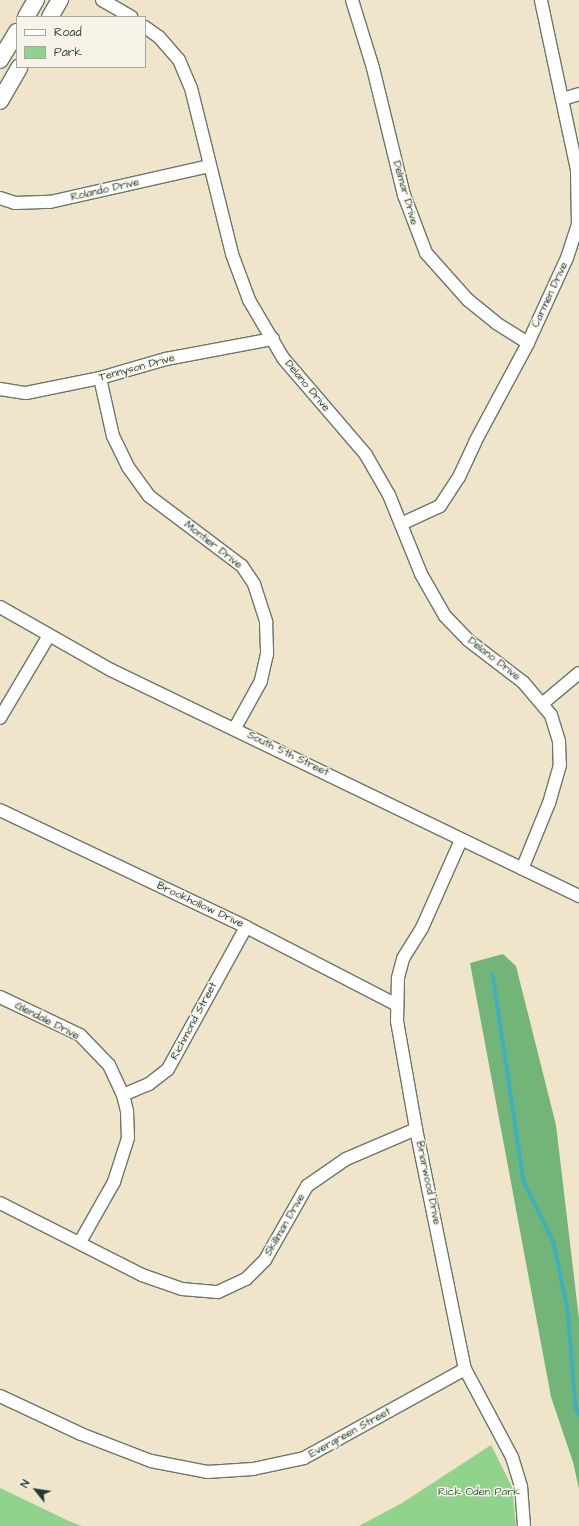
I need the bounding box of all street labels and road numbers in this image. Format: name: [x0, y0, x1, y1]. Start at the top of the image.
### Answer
street label: Delmar Drive: [390, 159, 420, 227]
street label: Rolando Drive: [70, 176, 140, 204]
street label: Carmen Drive: [529, 260, 571, 330]
street label: Tennyson Drive: [98, 352, 176, 384]
street label: Delano Drive: [282, 358, 332, 414]
street label: Montier Drive: [181, 518, 245, 572]
street label: Delano Drive: [465, 634, 523, 684]
street label: South 5th Street: [245, 729, 331, 779]
street label: Brookhollow Drive: [155, 879, 245, 931]
street label: Richmond Street: [168, 980, 220, 1062]
street label: Glendale Drive: [13, 999, 81, 1043]
street label: Briarwood Drive: [413, 1140, 443, 1226]
street label: Skillman Drive: [262, 1192, 308, 1258]
street label: Evergreen Street: [307, 1405, 393, 1461]

